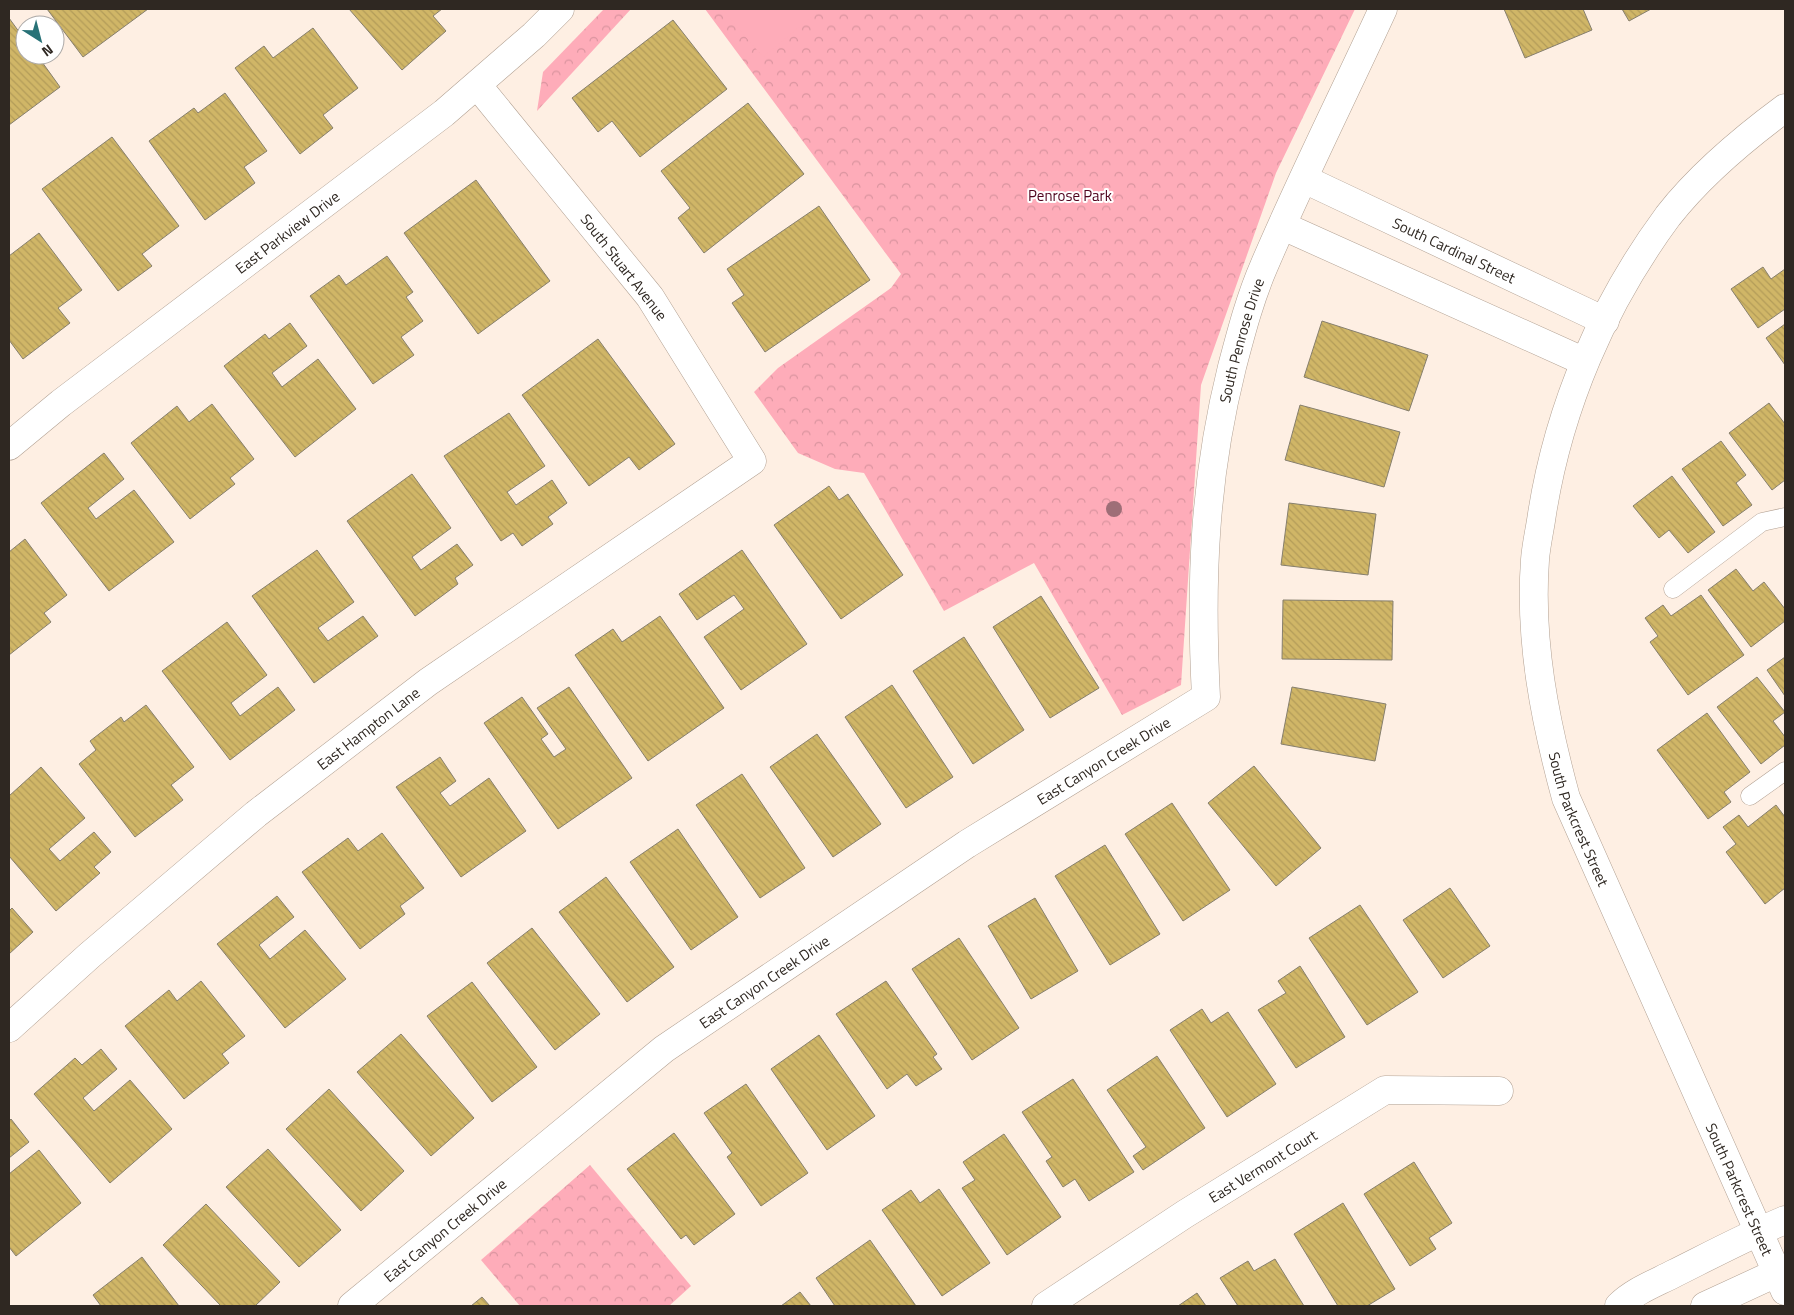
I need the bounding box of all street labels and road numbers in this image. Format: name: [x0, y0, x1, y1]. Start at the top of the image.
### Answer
street label: East Parkview Drive: [230, 185, 344, 279]
street label: South Stuart Avenue: [575, 209, 673, 325]
street label: South Cardinal Street: [1389, 211, 1520, 289]
street label: South Penrose Drive: [1213, 274, 1270, 405]
street label: East Hampton Lane: [312, 681, 424, 775]
street label: East Canyon Creek Drive: [1032, 710, 1174, 810]
street label: South Parkcrest Street: [1543, 749, 1615, 890]
street label: East Canyon Creek Drive: [694, 929, 834, 1034]
street label: South Parkcrest Street: [1700, 1119, 1780, 1260]
street label: East Vermont Court: [1204, 1123, 1322, 1208]
street label: East Canyon Creek Drive: [378, 1172, 511, 1287]

